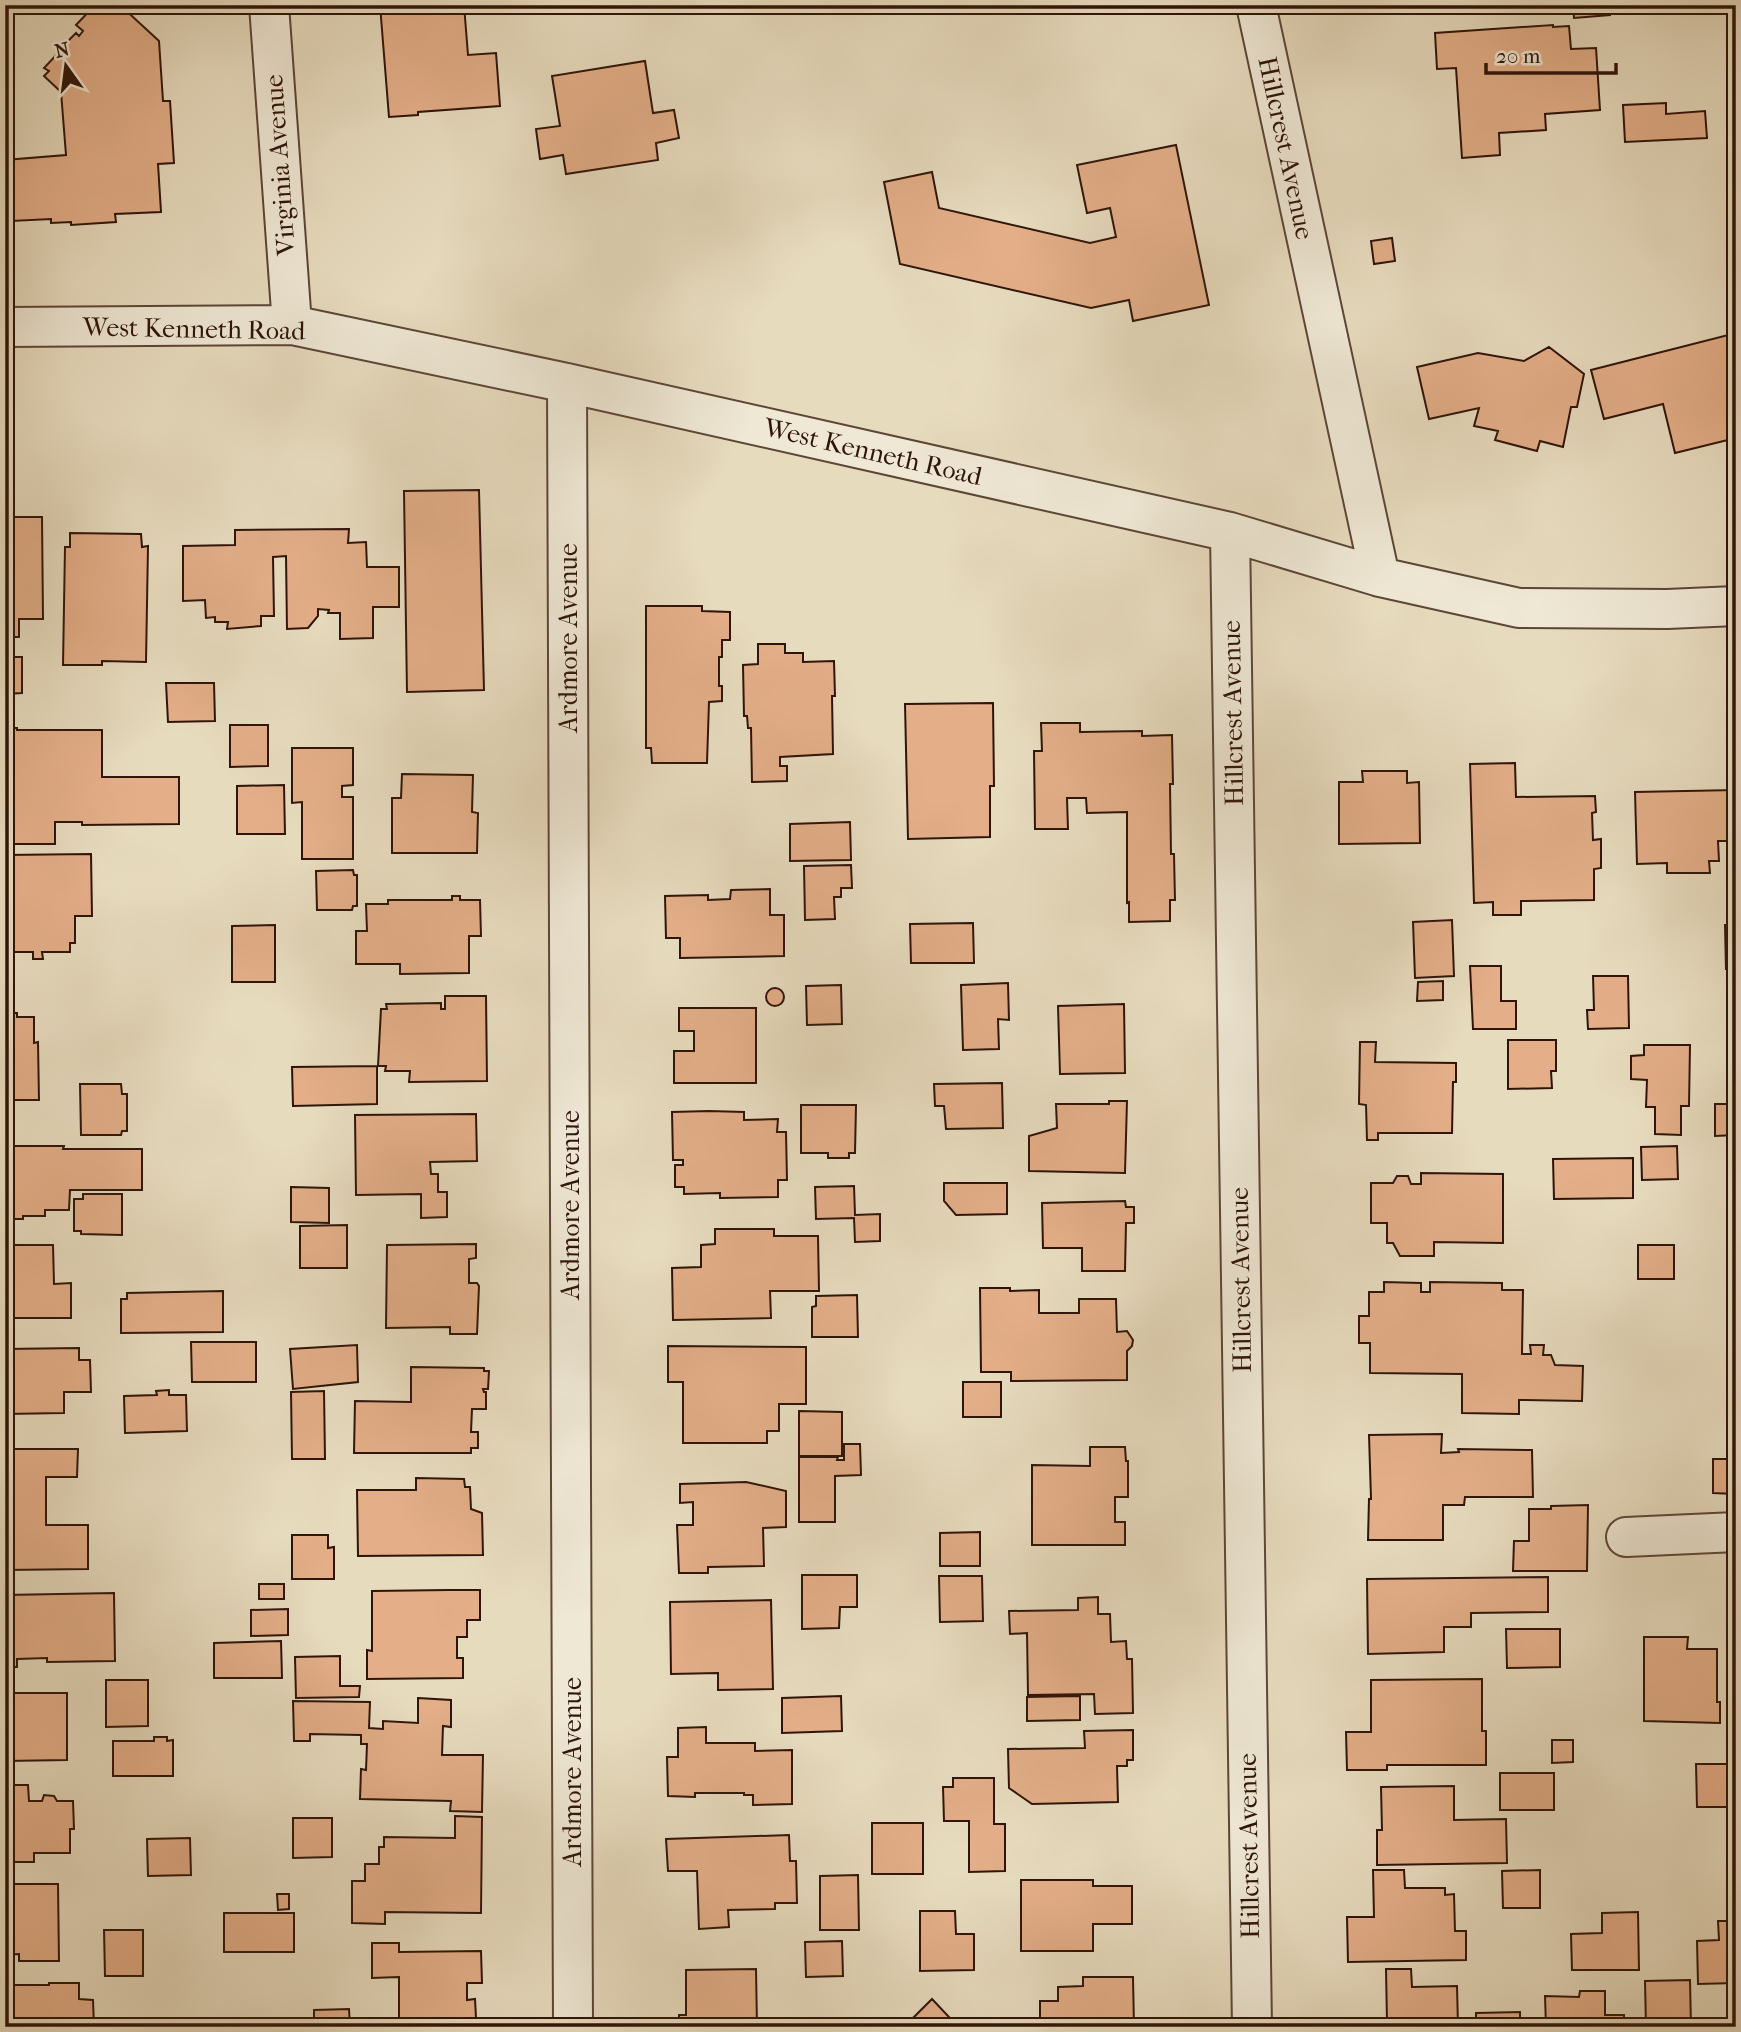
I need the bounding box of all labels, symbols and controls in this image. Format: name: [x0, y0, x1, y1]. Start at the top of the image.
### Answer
north arrow: [32, 32, 102, 102]
scale bar: [1486, 32, 1615, 76]
text: N: [52, 38, 72, 63]
text: 20 m: [1496, 44, 1541, 68]
street label: Hillcrest Avenue: [1251, 54, 1321, 242]
street label: Virginia Avenue: [258, 73, 302, 258]
street label: West Kenneth Road: [81, 312, 306, 346]
street label: West Kenneth Road: [760, 412, 986, 492]
street label: Ardmore Avenue: [553, 543, 584, 734]
street label: Hillcrest Avenue: [1216, 620, 1250, 806]
street label: Ardmore Avenue: [555, 1110, 586, 1301]
street label: Hillcrest Avenue: [1224, 1187, 1258, 1373]
street label: Ardmore Avenue: [557, 1677, 588, 1868]
street label: Hillcrest Avenue: [1232, 1753, 1266, 1939]

